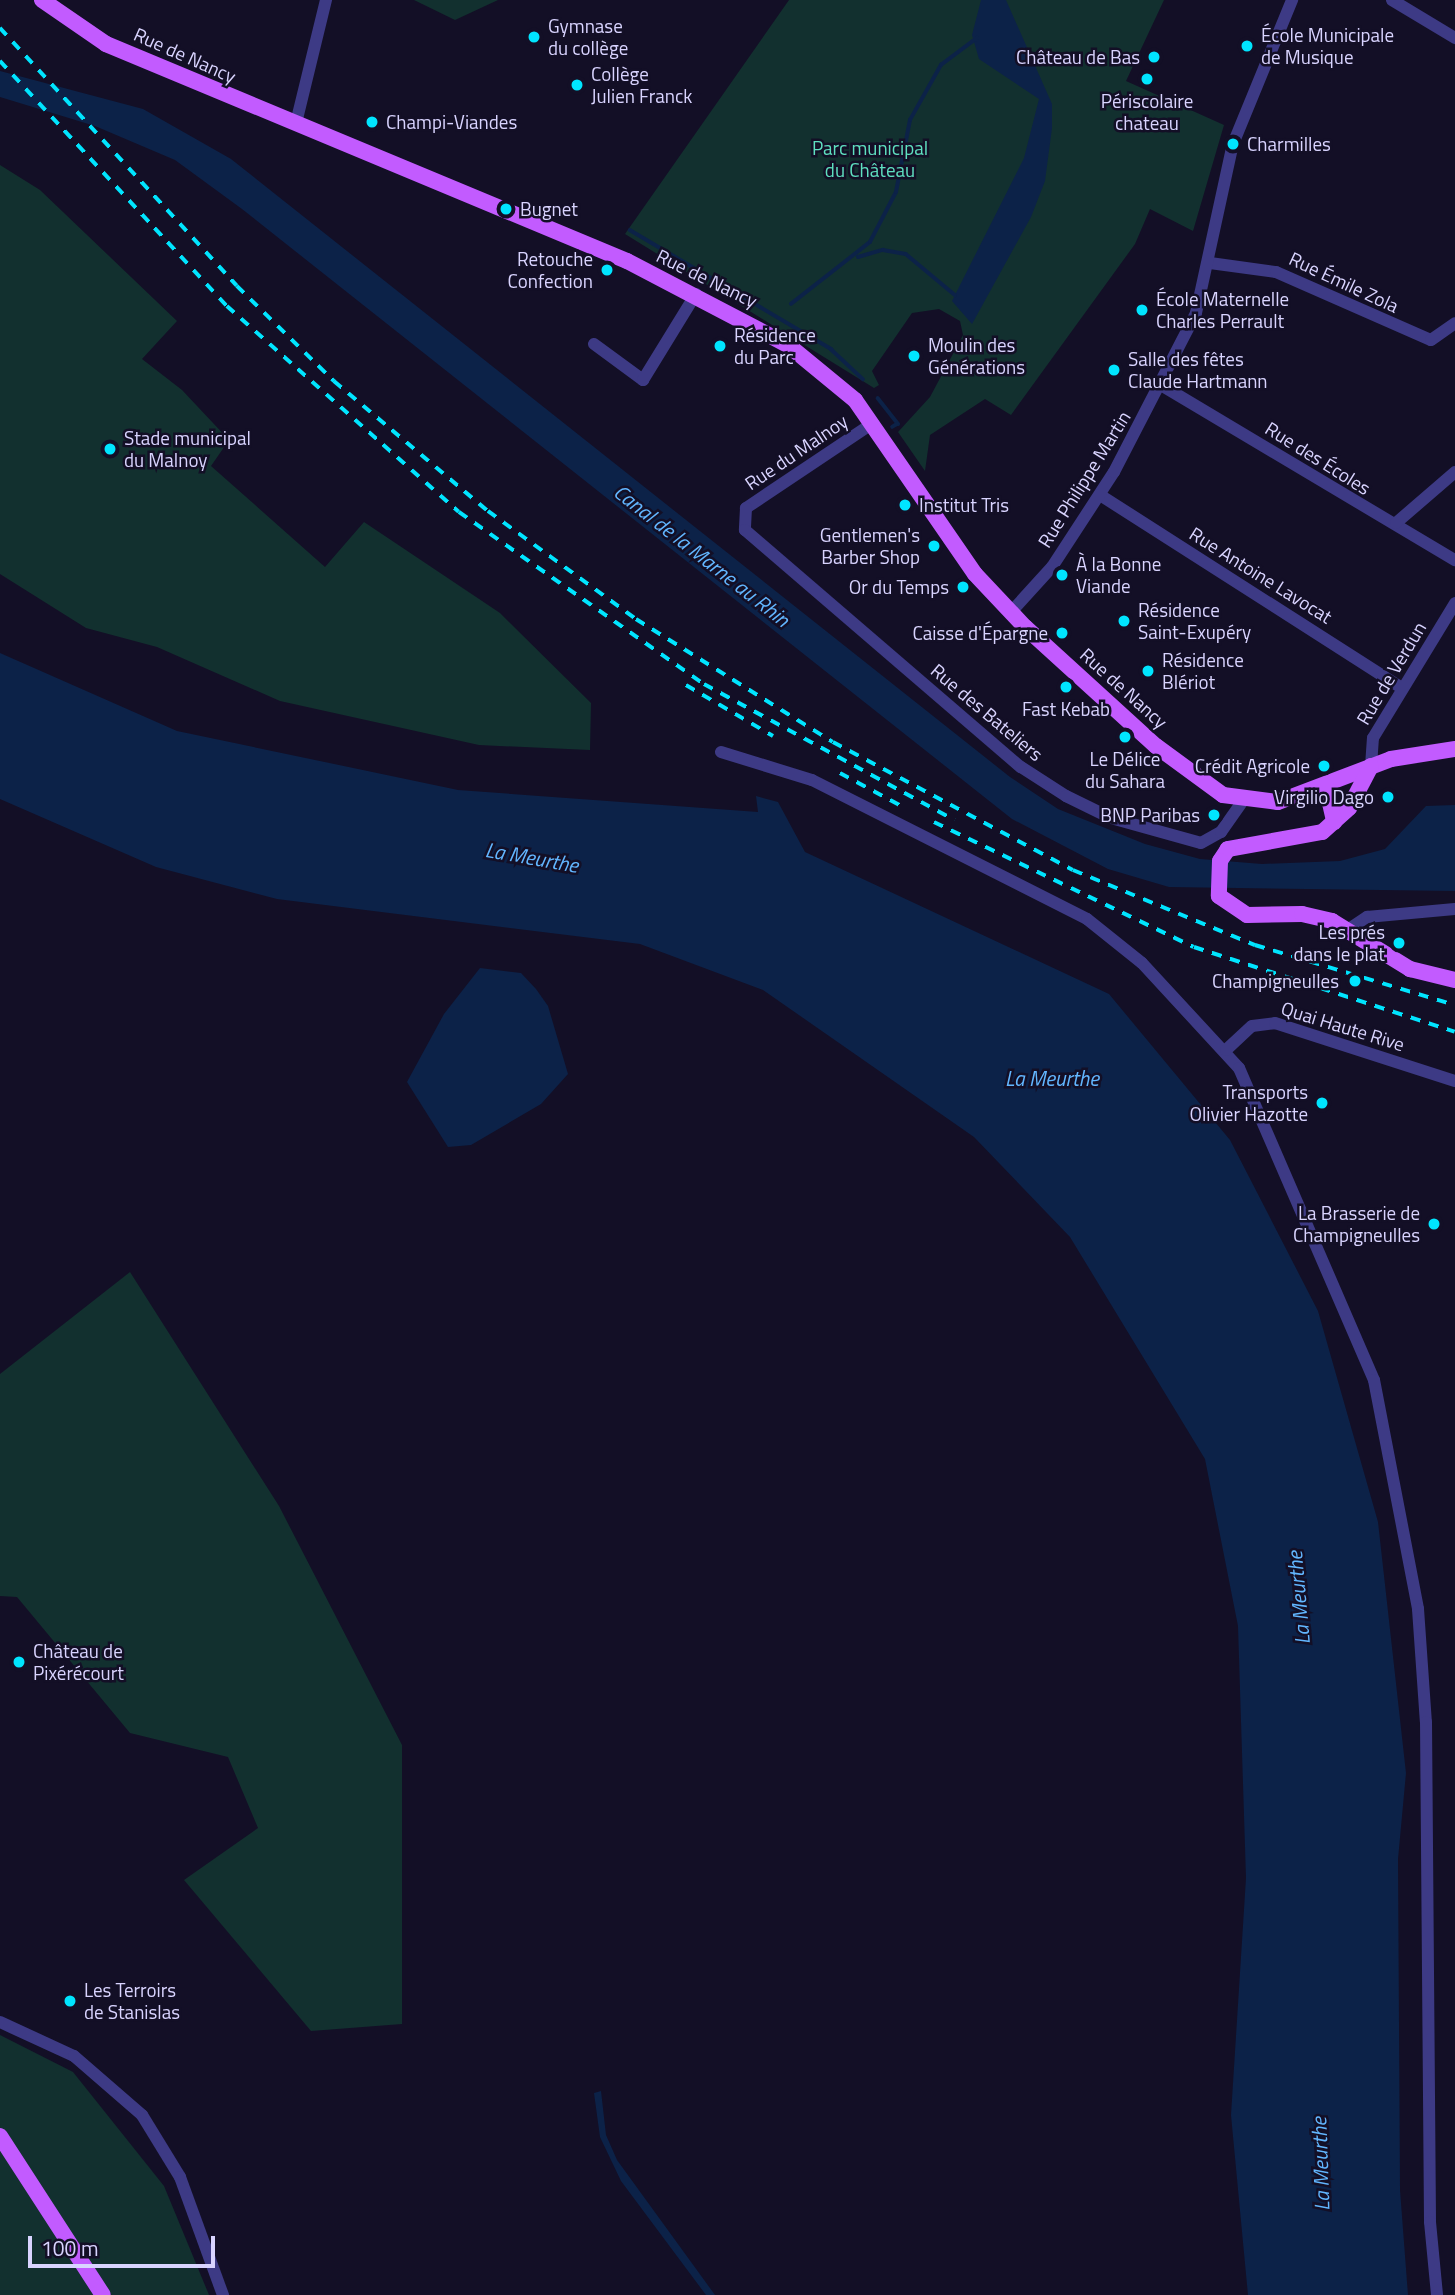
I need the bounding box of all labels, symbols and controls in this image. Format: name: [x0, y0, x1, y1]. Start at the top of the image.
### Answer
place label: Gymnase du collège: [548, 15, 628, 59]
street label: Rue de Nancy: [130, 22, 240, 88]
place label: École Municipale de Musique: [1261, 24, 1394, 68]
marker: Gymnase du collège: [526, 29, 542, 45]
marker: École Municipale de Musique: [1239, 38, 1255, 54]
place label: Château de Bas: [1016, 46, 1140, 68]
marker: Château de Bas: [1146, 49, 1162, 65]
place label: Collège Julien Franck: [591, 63, 692, 107]
marker: Périscolaire chateau: [1139, 71, 1155, 87]
marker: Collège Julien Franck: [569, 77, 585, 93]
place label: Périscolaire chateau: [1101, 90, 1193, 134]
place label: Champi-Viandes: [386, 111, 517, 133]
marker: Champi-Viandes: [364, 114, 380, 130]
place label: Charmilles: [1247, 133, 1331, 155]
marker: Charmilles: [1225, 136, 1241, 152]
park label: Parc municipal du Château: [812, 137, 928, 181]
place label: Bugnet: [520, 198, 578, 220]
marker: Bugnet: [498, 201, 514, 217]
street label: Rue de Nancy: [653, 244, 761, 312]
street label: Rue Émile Zola: [1286, 247, 1402, 317]
place label: Retouche Confection: [508, 248, 593, 292]
marker: Retouche Confection: [599, 262, 615, 278]
place label: École Maternelle Charles Perrault: [1156, 288, 1289, 332]
marker: École Maternelle Charles Perrault: [1134, 302, 1150, 318]
place label: Résidence du Parc: [734, 324, 816, 368]
place label: Moulin des Générations: [928, 334, 1025, 378]
marker: Résidence du Parc: [712, 338, 728, 354]
marker: Moulin des Générations: [906, 348, 922, 364]
place label: Salle des fêtes Claude Hartmann: [1128, 348, 1268, 392]
marker: Salle des fêtes Claude Hartmann: [1106, 362, 1122, 378]
street label: Rue Philippe Martin: [1033, 407, 1135, 551]
street label: Rue du Malnoy: [740, 409, 852, 495]
street label: Rue des Écoles: [1261, 417, 1375, 499]
place label: Stade municipal du Malnoy: [124, 427, 251, 471]
marker: Stade municipal du Malnoy: [102, 441, 118, 457]
water label: Canal de la Marne au Rhin: [609, 478, 795, 632]
place label: Institut Tris: [919, 494, 1009, 516]
marker: Institut Tris: [897, 497, 913, 513]
street label: Rue Antoine Lavocat: [1185, 522, 1337, 628]
place label: Gentlemen's Barber Shop: [820, 524, 920, 568]
marker: Gentlemen's Barber Shop: [926, 538, 942, 554]
place label: À la Bonne Viande: [1076, 553, 1161, 597]
marker: À la Bonne Viande: [1054, 567, 1070, 583]
place label: Or du Temps: [849, 576, 949, 598]
marker: Or du Temps: [955, 579, 971, 595]
place label: Résidence Saint-Exupéry: [1138, 599, 1251, 643]
marker: Résidence Saint-Exupéry: [1116, 613, 1132, 629]
street label: Rue de Verdun: [1351, 617, 1431, 729]
place label: Caisse d'Épargne: [912, 622, 1048, 644]
marker: Caisse d'Épargne: [1054, 625, 1070, 641]
street label: Rue de Nancy: [1076, 643, 1172, 733]
place label: Résidence Blériot: [1162, 649, 1244, 693]
street label: Rue des Bateliers: [926, 659, 1048, 765]
marker: Résidence Blériot: [1140, 663, 1156, 679]
marker: Fast Kebab: [1058, 679, 1074, 695]
place label: Fast Kebab: [1022, 698, 1110, 720]
marker: Le Délice du Sahara: [1117, 729, 1133, 745]
place label: Le Délice du Sahara: [1085, 748, 1165, 792]
place label: Crédit Agricole: [1195, 755, 1310, 777]
marker: Crédit Agricole: [1316, 758, 1332, 774]
place label: Virgilio Dago: [1274, 786, 1374, 808]
marker: Virgilio Dago: [1380, 789, 1396, 805]
place label: BNP Paribas: [1100, 804, 1200, 826]
marker: BNP Paribas: [1206, 807, 1222, 823]
water label: La Meurthe: [484, 836, 580, 878]
place label: Les prés dans le plat: [1293, 921, 1385, 965]
marker: Les prés dans le plat: [1391, 935, 1407, 951]
place label: Champigneulles: [1212, 970, 1339, 992]
marker: Champigneulles: [1345, 971, 1365, 991]
street label: Quai Haute Rive: [1279, 996, 1407, 1056]
water label: La Meurthe: [1005, 1065, 1099, 1091]
place label: Transports Olivier Hazotte: [1189, 1081, 1308, 1125]
marker: Transports Olivier Hazotte: [1314, 1095, 1330, 1111]
place label: La Brasserie de Champigneulles: [1293, 1202, 1420, 1246]
marker: La Brasserie de Champigneulles: [1426, 1216, 1442, 1232]
water label: La Meurthe: [1281, 1550, 1315, 1646]
place label: Château de Pixérécourt: [33, 1640, 124, 1684]
marker: Château de Pixérécourt: [11, 1654, 27, 1670]
place label: Les Terroirs de Stanislas: [84, 1979, 180, 2023]
marker: Les Terroirs de Stanislas: [62, 1993, 78, 2009]
water label: La Meurthe: [1306, 2117, 1334, 2211]
scale bar: [32, 2222, 219, 2266]
text: 100 m: [41, 2232, 98, 2264]

